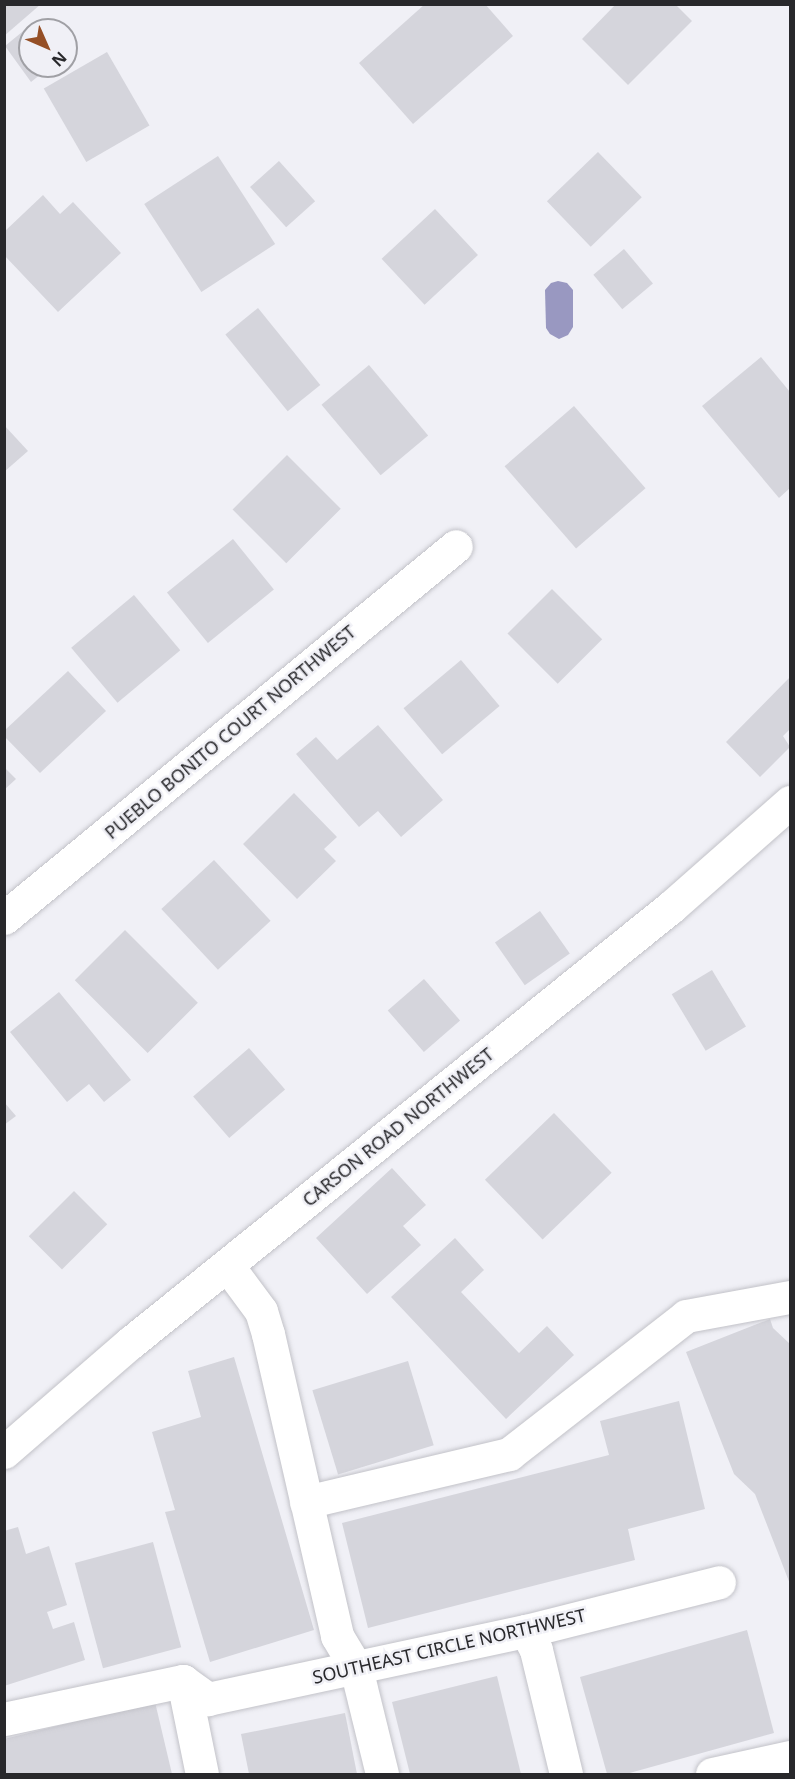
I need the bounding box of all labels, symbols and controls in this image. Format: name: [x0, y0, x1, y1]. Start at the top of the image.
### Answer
north arrow: [18, 18, 78, 78]
text: N: [47, 47, 72, 72]
street label: PUEBLO BONITO COURT NORTHWEST: [100, 621, 360, 843]
street label: CARSON ROAD NORTHWEST: [298, 1043, 498, 1211]
street label: SOUTHEAST CIRCLE NORTHWEST: [310, 1604, 588, 1688]

